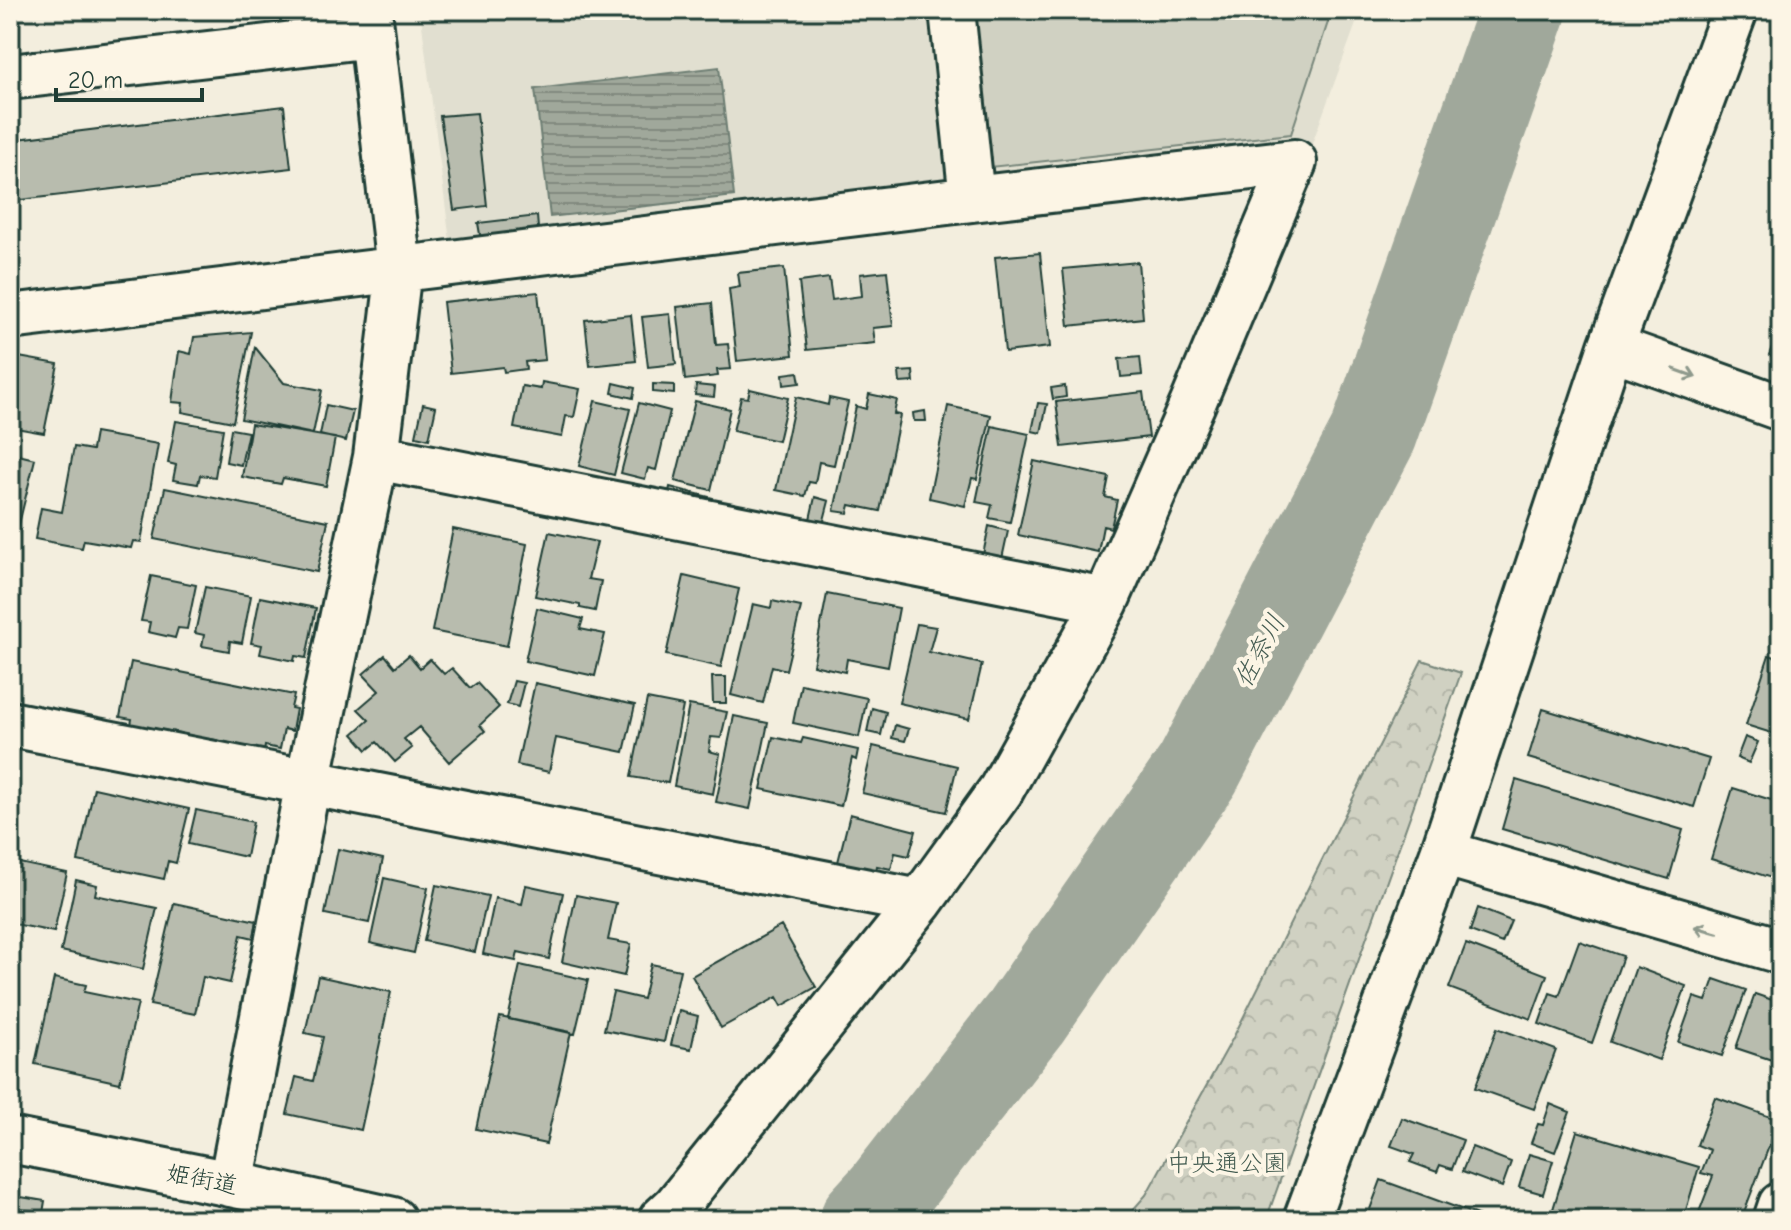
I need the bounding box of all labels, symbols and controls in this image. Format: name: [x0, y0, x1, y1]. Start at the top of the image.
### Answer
scale bar: [56, 52, 202, 102]
text: 20 m: [68, 66, 123, 94]
one-way arrow: [1672, 367, 1697, 382]
water label: 佐奈川: [1228, 610, 1292, 692]
one-way arrow: [1694, 922, 1720, 937]
park label: 中央通公園: [1167, 1149, 1287, 1177]
street label: 姫街道: [164, 1158, 240, 1200]

